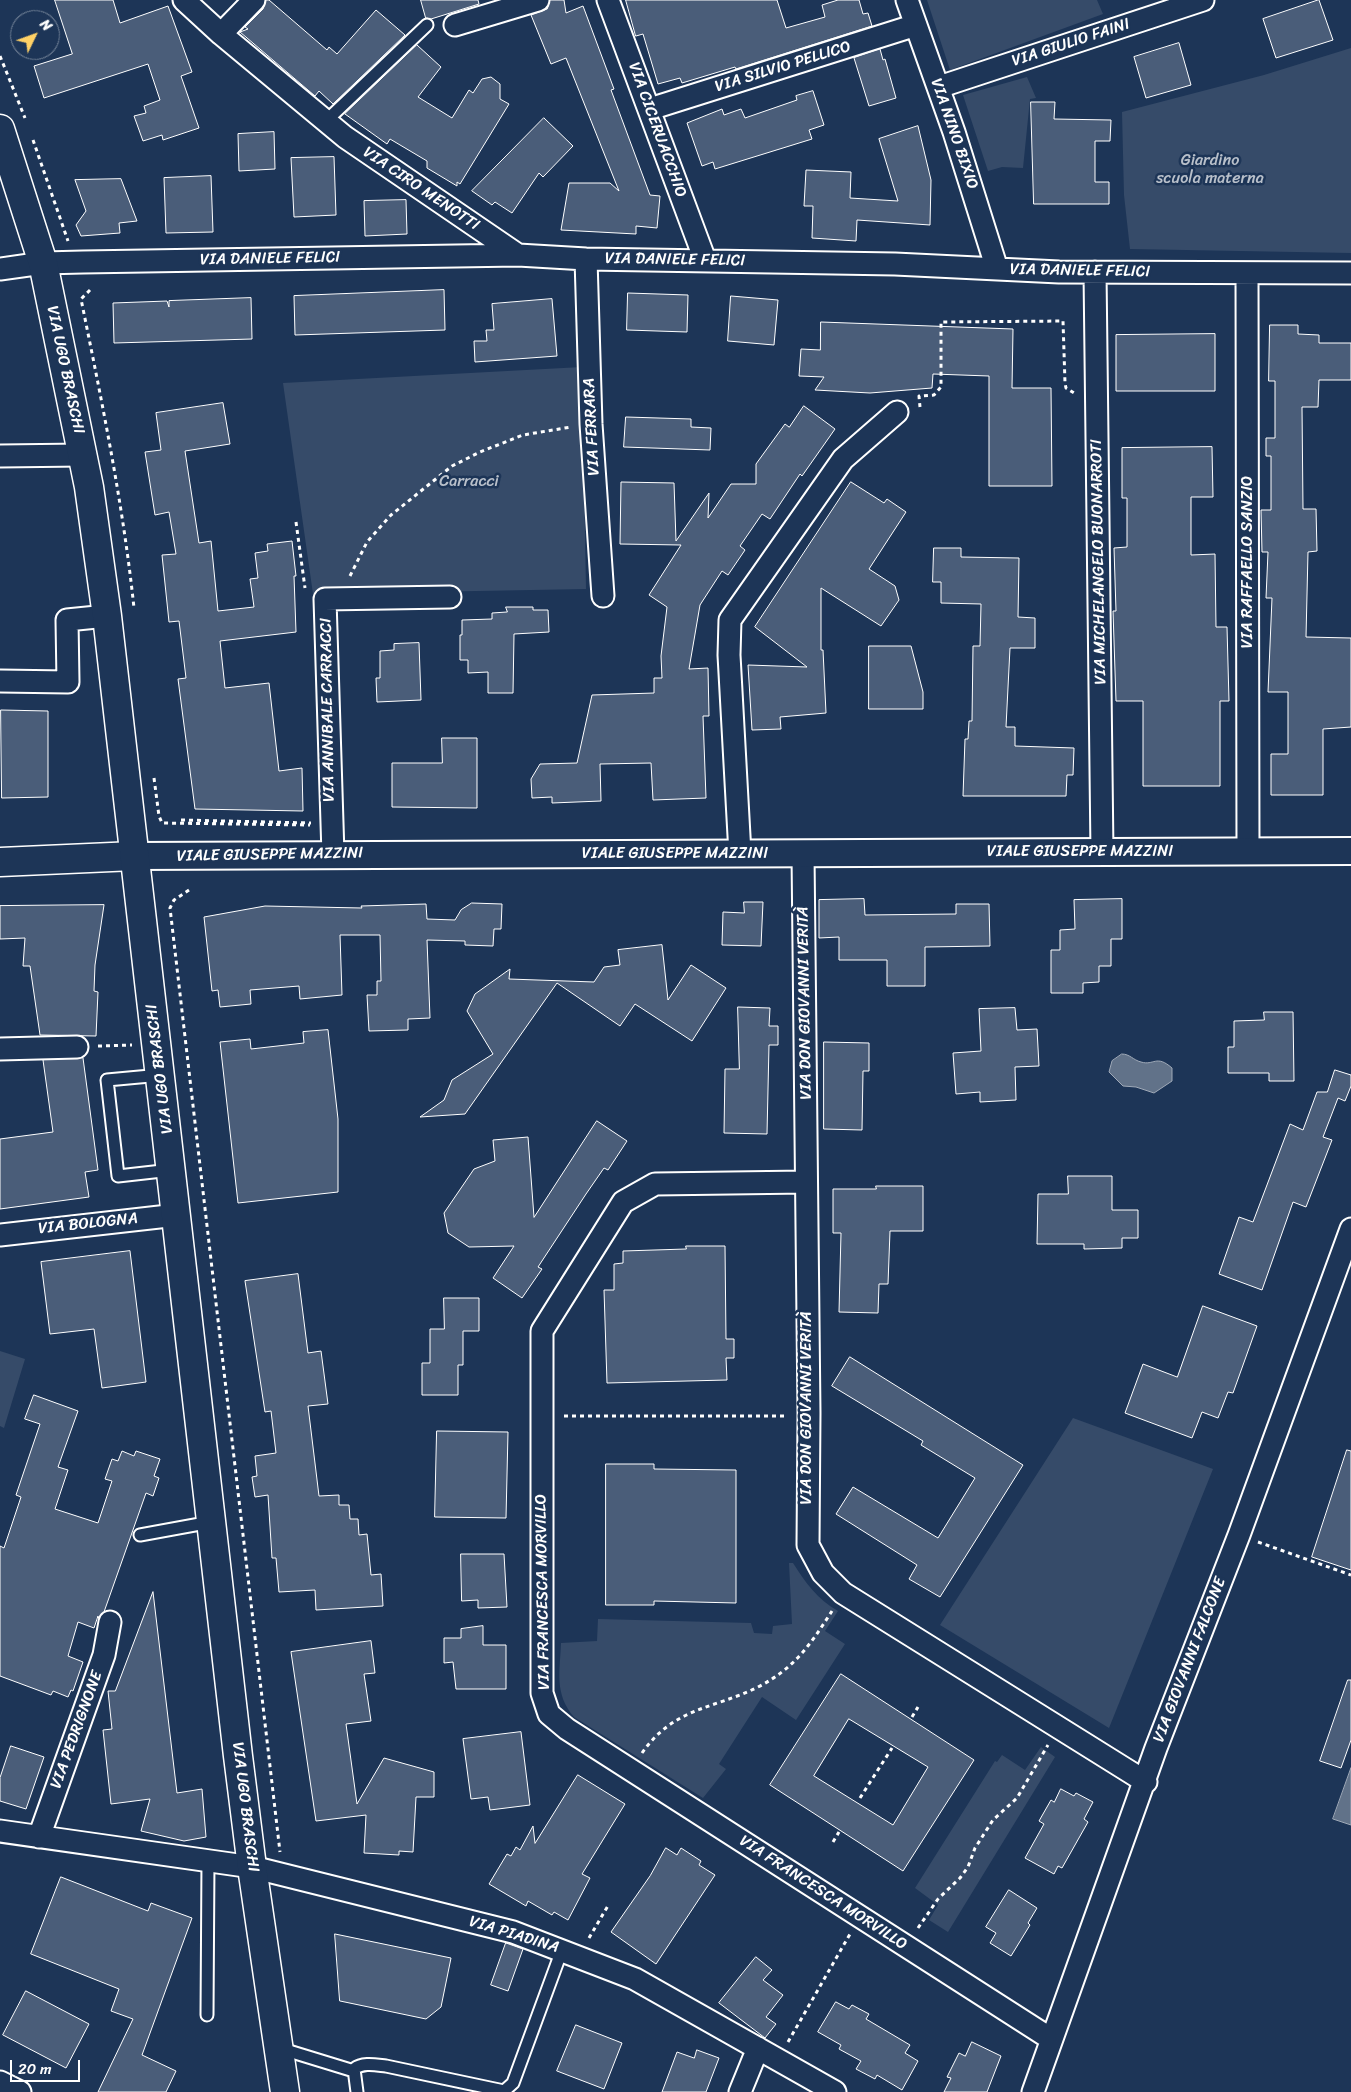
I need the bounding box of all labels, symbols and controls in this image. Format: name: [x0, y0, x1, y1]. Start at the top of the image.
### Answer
north arrow: [10, 10, 60, 60]
text: N: [33, 13, 58, 37]
street label: VIA GIULIO FAINI: [1010, 15, 1132, 71]
street label: VIA SILVIO PELLICO: [713, 37, 853, 97]
street label: VIA CICERUACCHIO: [624, 60, 690, 200]
street label: VIA NINO BIXIO: [926, 76, 982, 192]
street label: VIA CIRO MENOTTI: [359, 143, 483, 235]
park label: Giardino scuola materna: [1156, 151, 1264, 189]
street label: VIA DANIELE FELICI: [200, 248, 340, 270]
street label: VIA DANIELE FELICI: [605, 249, 745, 271]
street label: VIA DANIELE FELICI: [1010, 260, 1150, 282]
street label: VIA UGO BRASCHI: [42, 304, 88, 436]
street label: VIA FERRARA: [580, 378, 604, 476]
street label: VIA MICHELANGELO BUONARROTI: [1087, 439, 1111, 685]
park label: Carracci: [439, 472, 499, 492]
street label: VIA RAFFAELLO SANZIO: [1238, 476, 1258, 648]
street label: VIA ANNIBALE CARRACCI: [317, 618, 339, 802]
street label: VIALE GIUSEPPE MAZZINI: [987, 842, 1173, 862]
street label: VIALE GIUSEPPE MAZZINI: [177, 844, 363, 866]
street label: VIALE GIUSEPPE MAZZINI: [582, 844, 768, 864]
street label: VIA DON GIOVANNI VERITÀ: [794, 906, 816, 1100]
street label: VIA UGO BRASCHI: [143, 1003, 177, 1135]
street label: VIA BOLOGNA: [37, 1209, 139, 1239]
street label: VIA DON GIOVANNI VERITÀ: [797, 1311, 817, 1505]
street label: VIA FRANCESCA MORVILLO: [532, 1494, 554, 1690]
street label: VIA GIOVANNI FALCONE: [1150, 1575, 1230, 1745]
street label: VIA PEDRIGNONE: [47, 1668, 107, 1792]
street label: VIA UGO BRASCHI: [228, 1741, 262, 1873]
street label: VIA FRANCESCA MORVILLO: [735, 1831, 911, 1955]
street label: VIA PIADINA: [467, 1912, 561, 1958]
scale bar: [12, 2050, 82, 2082]
text: 20 m: [18, 2056, 52, 2082]

